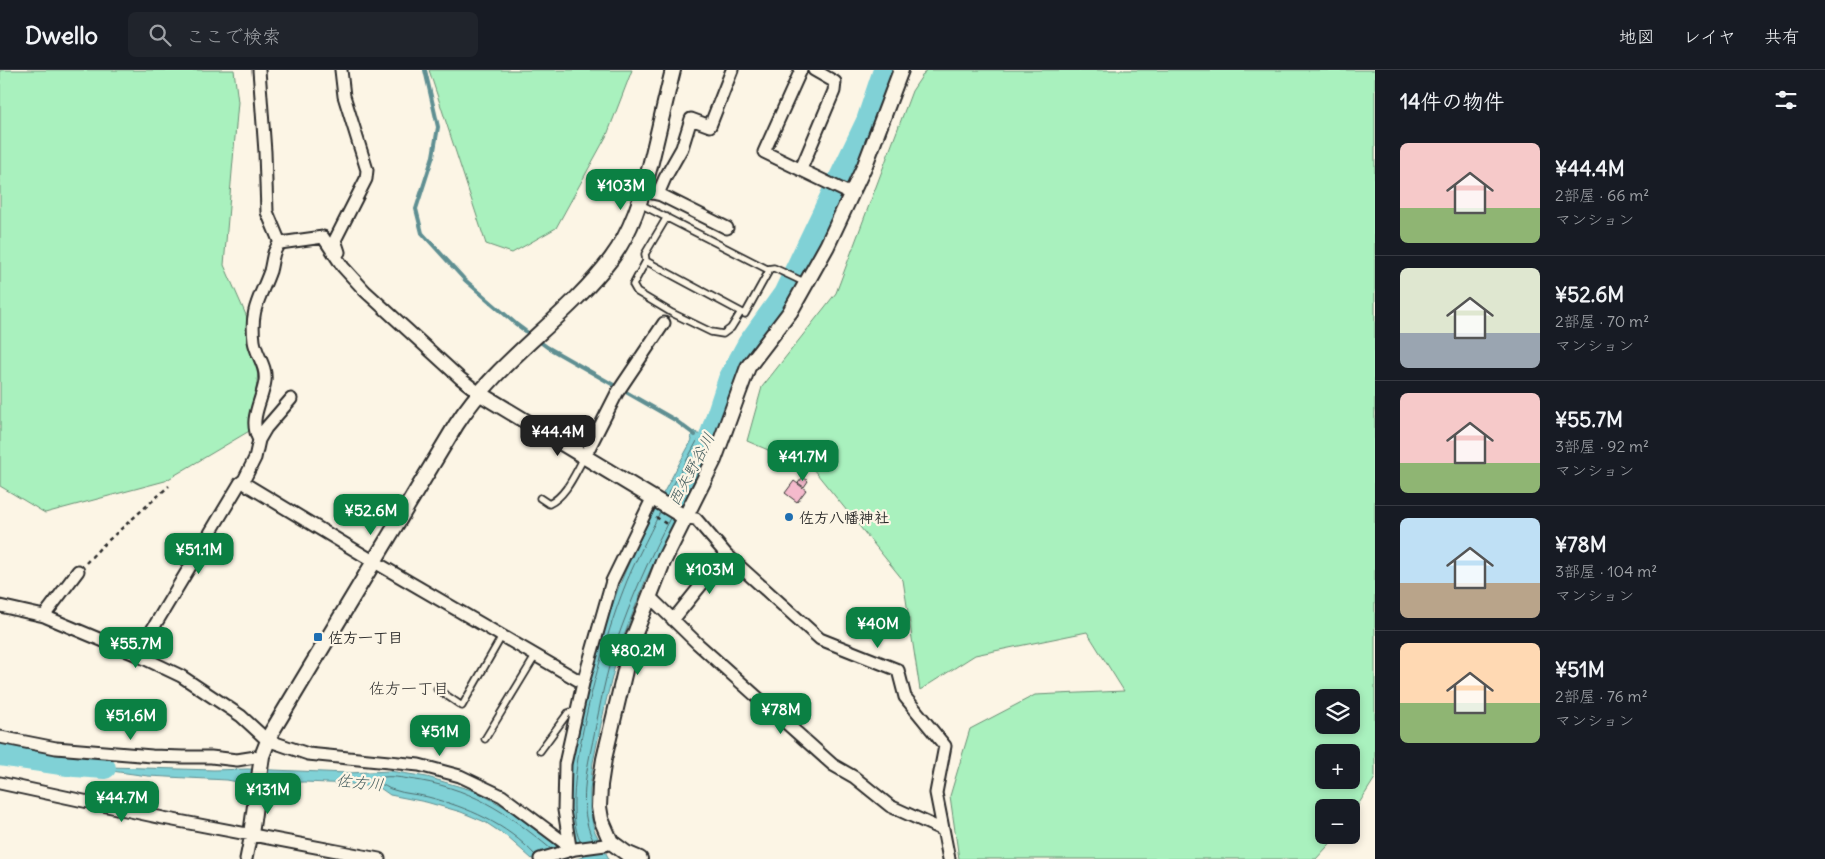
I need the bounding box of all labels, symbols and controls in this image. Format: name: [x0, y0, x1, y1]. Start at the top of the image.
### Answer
search box: [128, 12, 478, 57]
text: Dwello: [25, 20, 98, 50]
icon: search: [146, 21, 174, 49]
text: ここで検索: [186, 24, 281, 48]
text: 地図: [1619, 25, 1655, 48]
text: レイヤ: [1683, 25, 1736, 48]
text: 共有: [1764, 25, 1800, 48]
icon: filters: [1772, 86, 1800, 114]
text: 14件の物件: [1400, 88, 1504, 115]
text: ¥44.4M: [1555, 155, 1625, 182]
icon: home: [1440, 163, 1500, 223]
pin: ¥103M: [586, 168, 656, 211]
text: ¥103M: [597, 175, 645, 195]
text: 2部屋 · 66 m²: [1555, 185, 1649, 205]
text: マンション: [1555, 209, 1634, 229]
text: ¥52.6M: [1555, 281, 1624, 308]
icon: home: [1440, 288, 1500, 348]
text: 2部屋 · 70 m²: [1555, 311, 1649, 331]
text: マンション: [1555, 335, 1634, 355]
text: ¥55.7M: [1555, 406, 1623, 433]
icon: home: [1440, 413, 1500, 473]
pin: ¥44.4M: [517, 414, 599, 457]
text: ¥44.4M: [531, 421, 585, 441]
water label: 西矢野谷川: [663, 429, 719, 509]
text: 3部屋 · 92 m²: [1555, 436, 1649, 456]
pin: ¥41.7M: [762, 440, 844, 482]
text: ¥41.7M: [779, 446, 827, 466]
text: マンション: [1555, 460, 1634, 480]
pin: ¥52.6M: [330, 494, 412, 536]
text: ¥52.6M: [345, 500, 397, 520]
place label: 佐方八幡神社: [799, 508, 889, 527]
marker: 佐方八幡神社: [783, 511, 795, 523]
text: ¥78M: [1555, 531, 1607, 558]
pin: ¥51.1M: [158, 532, 240, 575]
icon: home: [1440, 538, 1500, 598]
text: ¥51.1M: [176, 539, 222, 559]
pin: ¥103M: [675, 552, 745, 595]
text: ¥103M: [686, 559, 734, 579]
text: 3部屋 · 104 m²: [1555, 561, 1657, 581]
text: マンション: [1555, 585, 1634, 605]
pin: ¥40M: [848, 606, 908, 649]
text: ¥40M: [857, 613, 899, 633]
pin: ¥55.7M: [95, 626, 177, 669]
place label: 佐方一丁目: [328, 628, 403, 647]
marker: 佐方一丁目: [312, 631, 324, 643]
text: ¥55.7M: [110, 633, 162, 653]
pin: ¥80.2M: [597, 634, 679, 676]
text: ¥80.2M: [611, 640, 665, 660]
text: ¥51M: [1555, 656, 1605, 683]
icon: home: [1440, 663, 1500, 723]
district label: 佐方一丁目: [369, 678, 449, 698]
text: 2部屋 · 76 m²: [1555, 686, 1648, 706]
map controls: [1315, 689, 1360, 844]
button: layers: [1315, 689, 1360, 734]
pin: ¥78M: [751, 692, 811, 735]
pin: ¥51.6M: [90, 698, 172, 741]
text: ¥78M: [761, 699, 801, 719]
text: ¥51.6M: [106, 705, 156, 725]
text: マンション: [1555, 710, 1634, 730]
pin: ¥51M: [410, 714, 470, 757]
text: ¥51M: [421, 721, 459, 741]
button: +: [1315, 744, 1360, 789]
water label: 佐方川: [335, 770, 385, 794]
pin: ¥131M: [233, 772, 303, 815]
text: ¥131M: [246, 779, 290, 799]
pin: ¥44.7M: [81, 780, 163, 823]
text: ¥44.7M: [96, 787, 148, 807]
button: −: [1315, 799, 1360, 844]

